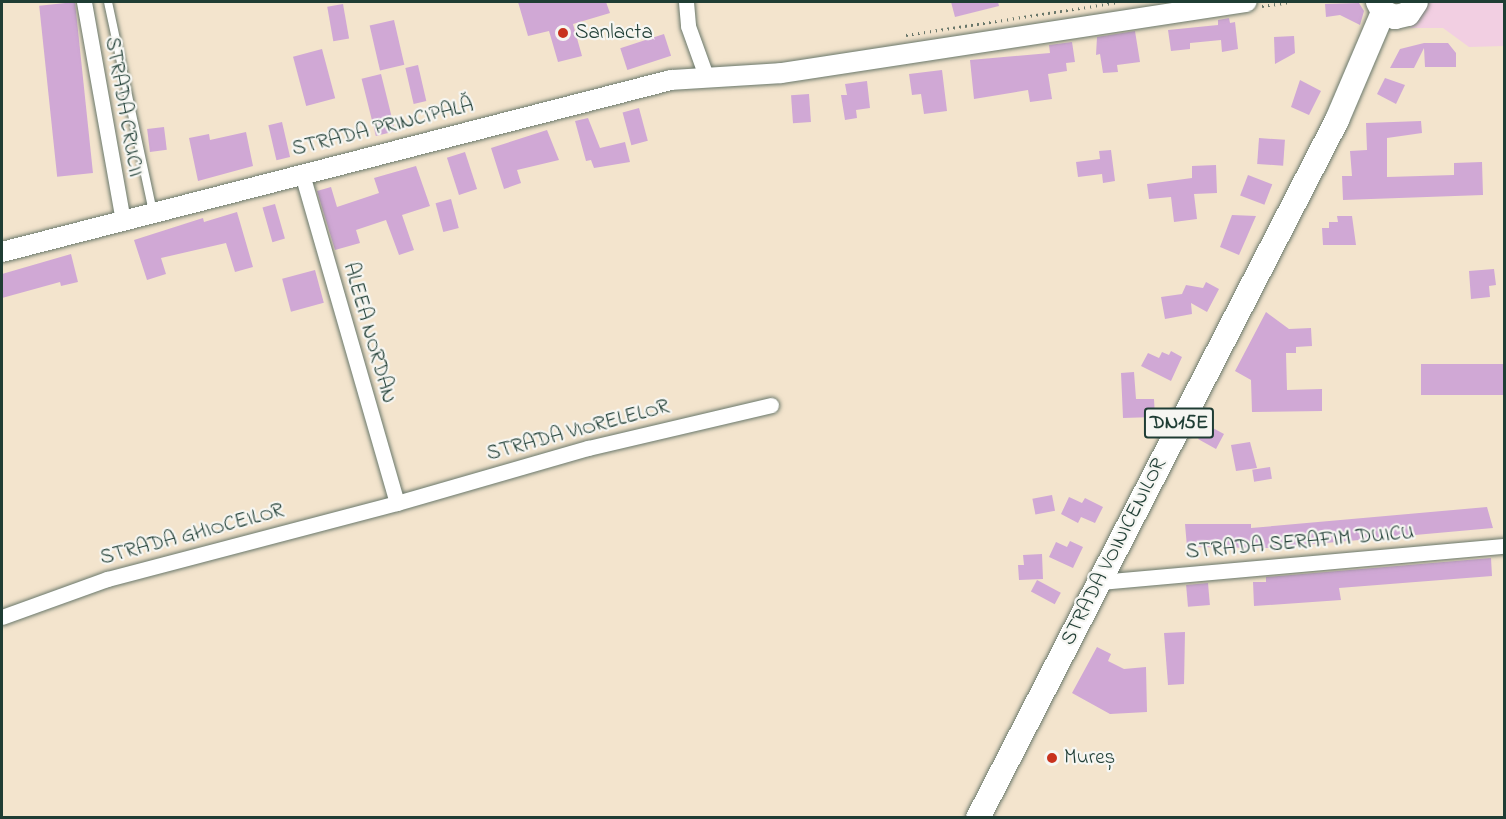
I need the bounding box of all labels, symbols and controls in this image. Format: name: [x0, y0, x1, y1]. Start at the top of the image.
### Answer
place label: Sanlacta: [575, 20, 653, 46]
marker: Sanlacta: [556, 26, 570, 40]
street label: STRADA CRUCII: [98, 35, 148, 179]
street label: STRADA PRINCIPALĂ: [290, 93, 476, 163]
street label: ALEEA NORDAN: [337, 260, 401, 406]
street label: STRADA VIORELELOR: [484, 395, 672, 467]
road number: DN15E: [1143, 406, 1215, 440]
street label: STRADA VOINICENILOR: [1056, 454, 1172, 650]
street label: STRADA GHIOCEILOR: [98, 498, 286, 572]
street label: STRADA SERAFIM DUICU: [1185, 520, 1415, 566]
place label: Mureș: [1064, 745, 1115, 771]
marker: Mureș: [1045, 751, 1059, 765]

